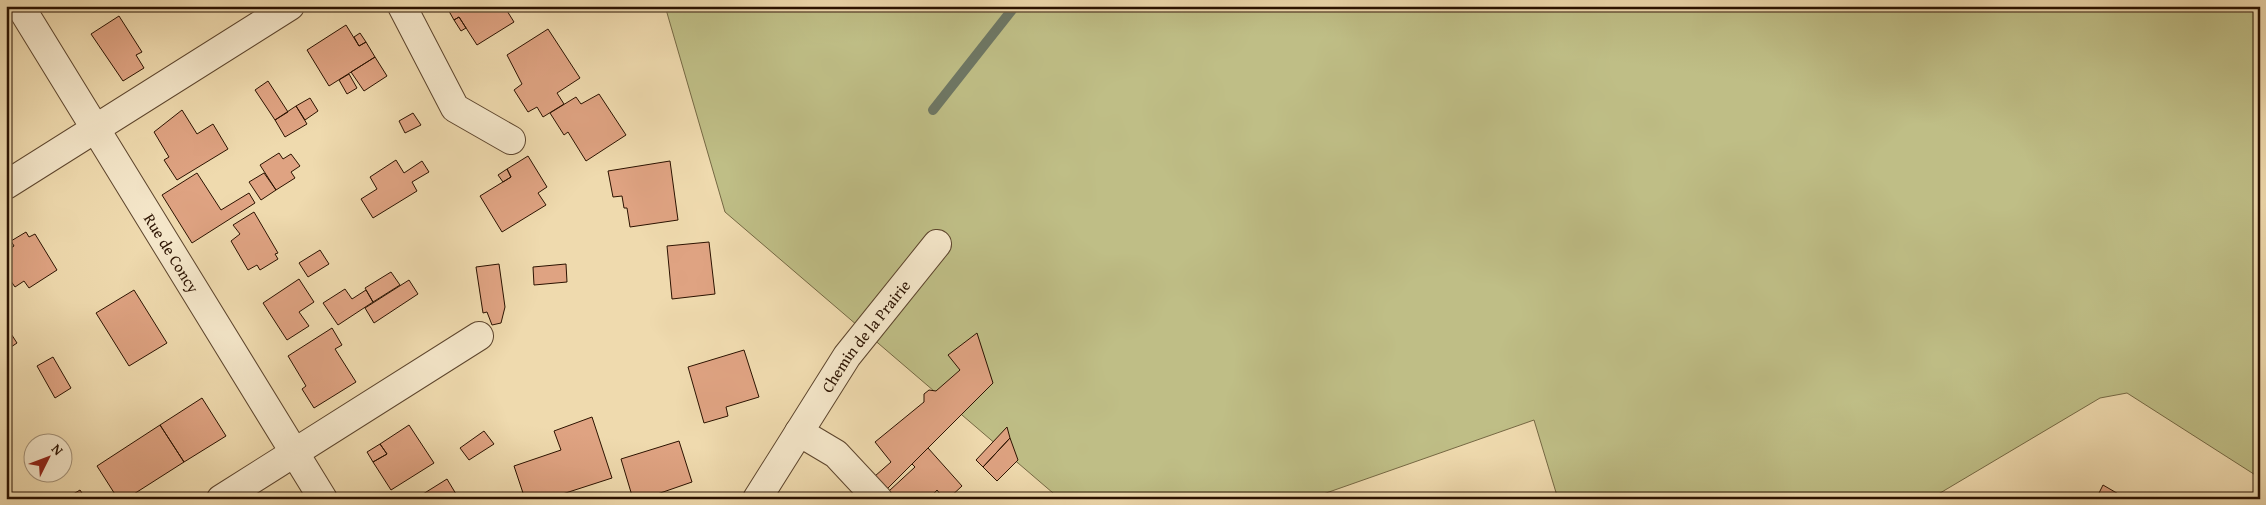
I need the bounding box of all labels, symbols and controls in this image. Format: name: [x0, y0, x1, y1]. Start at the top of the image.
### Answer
street label: Rue de Concy: [138, 209, 206, 297]
street label: Chemin de la Prairie: [815, 274, 916, 397]
north arrow: [22, 432, 72, 482]
text: N: [47, 439, 69, 460]

